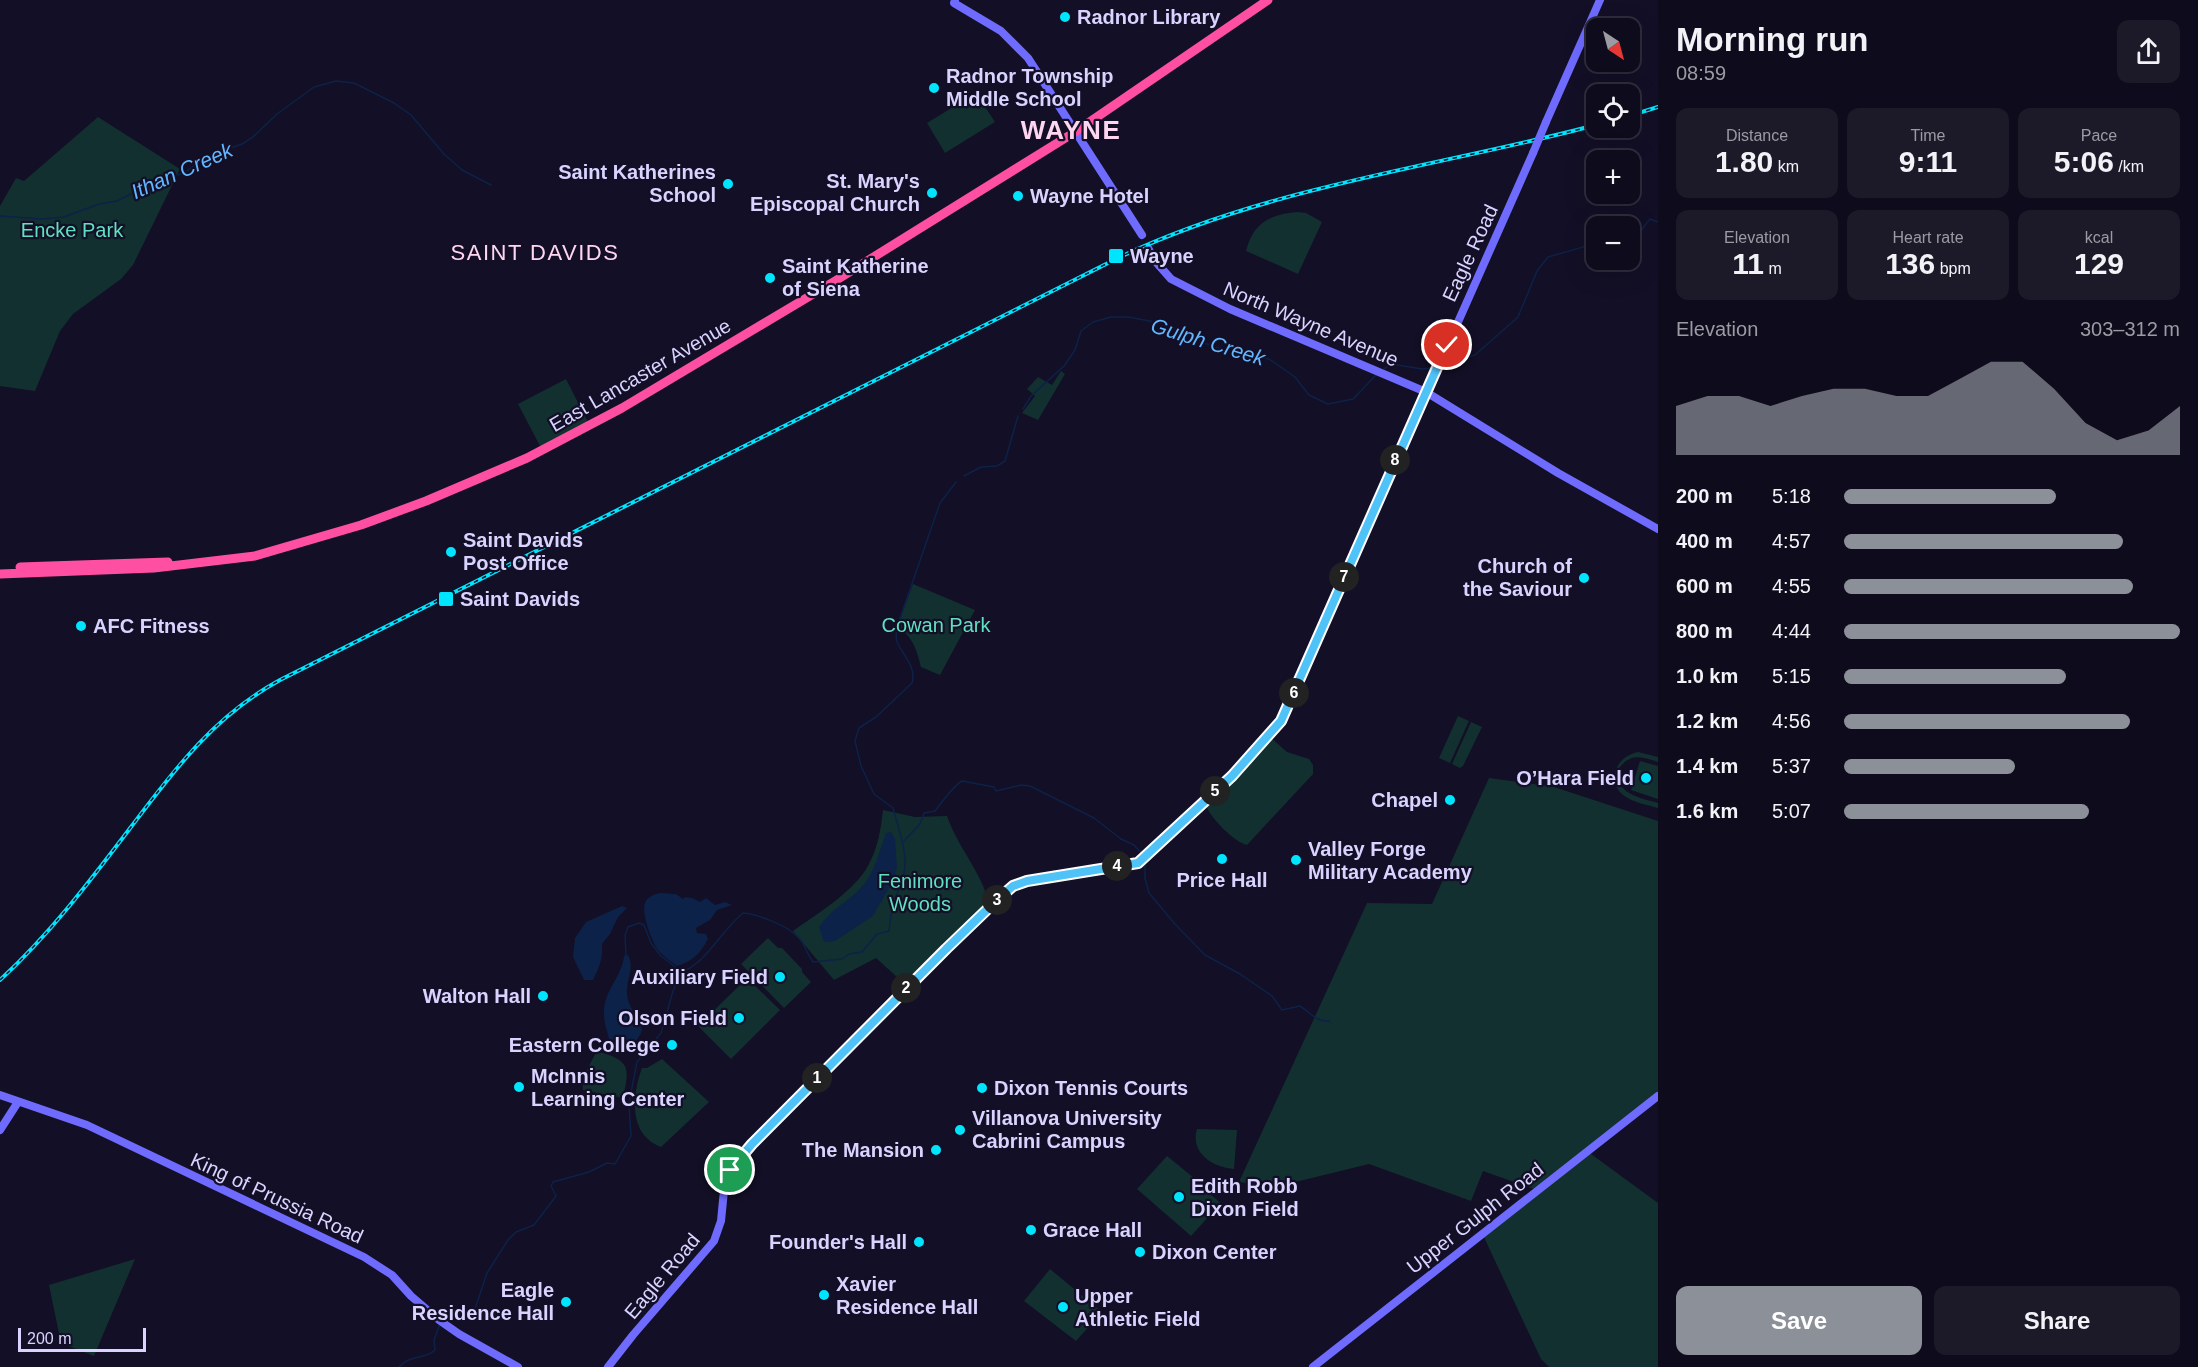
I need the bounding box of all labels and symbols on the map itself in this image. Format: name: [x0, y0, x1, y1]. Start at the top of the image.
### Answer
place label: Radnor Library: [1077, 6, 1221, 28]
marker: Radnor Library: [1058, 10, 1072, 24]
north arrow: [1586, 18, 1640, 72]
place label: Radnor Township Middle School: [946, 65, 1113, 110]
marker: Radnor Township Middle School: [927, 81, 941, 95]
district label: WAYNE: [1021, 115, 1121, 145]
water label: Ithan Creek: [128, 137, 237, 203]
place label: Saint Katherines School: [558, 161, 716, 206]
place label: St. Mary's Episcopal Church: [750, 170, 920, 215]
marker: Saint Katherines School: [721, 177, 735, 191]
place label: Wayne Hotel: [1030, 185, 1149, 207]
marker: St. Mary's Episcopal Church: [925, 186, 939, 200]
marker: Wayne Hotel: [1011, 189, 1025, 203]
street label: Eagle Road: [1438, 201, 1502, 305]
park label: Encke Park: [21, 219, 124, 241]
district label: SAINT DAVIDS: [451, 240, 619, 265]
place label: Wayne: [1130, 245, 1194, 267]
marker: Wayne: [1107, 247, 1125, 265]
place label: Saint Katherine of Siena: [782, 255, 929, 300]
marker: Saint Katherine of Siena: [763, 271, 777, 285]
street label: North Wayne Avenue: [1220, 277, 1402, 371]
water label: Gulph Creek: [1148, 313, 1269, 370]
street label: East Lancaster Avenue: [546, 314, 734, 436]
pin: [1421, 319, 1472, 370]
pin: 8: [1380, 445, 1410, 475]
place label: Saint Davids Post Office: [463, 529, 583, 574]
marker: Saint Davids Post Office: [444, 545, 458, 559]
place label: Church of the Saviour: [1463, 555, 1572, 600]
pin: 7: [1329, 562, 1359, 592]
marker: Church of the Saviour: [1577, 571, 1591, 585]
place label: Saint Davids: [460, 588, 580, 610]
marker: Saint Davids: [437, 590, 455, 608]
park label: Cowan Park: [882, 614, 991, 636]
place label: AFC Fitness: [93, 615, 210, 637]
marker: AFC Fitness: [74, 619, 88, 633]
pin: 6: [1279, 678, 1309, 708]
place label: O’Hara Field: [1516, 767, 1634, 789]
marker: O’Hara Field: [1639, 771, 1653, 785]
pin: 5: [1200, 776, 1230, 806]
place label: Chapel: [1371, 789, 1438, 811]
marker: Chapel: [1443, 793, 1457, 807]
place label: Valley Forge Military Academy: [1308, 838, 1473, 883]
pin: 4: [1102, 851, 1132, 881]
marker: Price Hall: [1215, 852, 1229, 866]
marker: Valley Forge Military Academy: [1289, 853, 1303, 867]
place label: Price Hall: [1176, 869, 1268, 891]
park label: Fenimore Woods: [878, 870, 962, 915]
pin: 3: [982, 885, 1012, 915]
place label: Auxiliary Field: [631, 966, 768, 988]
marker: Auxiliary Field: [773, 970, 787, 984]
pin: 2: [891, 973, 921, 1003]
place label: Walton Hall: [423, 985, 531, 1007]
marker: Walton Hall: [536, 989, 550, 1003]
place label: Olson Field: [618, 1007, 727, 1029]
marker: Olson Field: [732, 1011, 746, 1025]
place label: Eastern College: [509, 1034, 660, 1056]
marker: Eastern College: [665, 1038, 679, 1052]
pin: 1: [802, 1063, 832, 1093]
place label: McInnis Learning Center: [531, 1065, 685, 1110]
place label: Dixon Tennis Courts: [994, 1077, 1188, 1099]
marker: McInnis Learning Center: [512, 1080, 526, 1094]
marker: Dixon Tennis Courts: [975, 1081, 989, 1095]
place label: Villanova University Cabrini Campus: [972, 1107, 1163, 1152]
marker: Villanova University Cabrini Campus: [953, 1123, 967, 1137]
place label: The Mansion: [802, 1139, 924, 1161]
marker: The Mansion: [929, 1143, 943, 1157]
pin: [704, 1144, 755, 1195]
street label: King of Prussia Road: [187, 1148, 367, 1248]
street label: Upper Gulph Road: [1403, 1158, 1547, 1278]
place label: Edith Robb Dixon Field: [1191, 1175, 1299, 1220]
marker: Edith Robb Dixon Field: [1172, 1190, 1186, 1204]
place label: Grace Hall: [1043, 1219, 1142, 1241]
marker: Grace Hall: [1024, 1223, 1038, 1237]
street label: Eagle Road: [620, 1229, 704, 1323]
place label: Founder's Hall: [769, 1231, 907, 1253]
marker: Founder's Hall: [912, 1235, 926, 1249]
place label: Dixon Center: [1152, 1241, 1277, 1263]
marker: Dixon Center: [1133, 1245, 1147, 1259]
place label: Xavier Residence Hall: [836, 1273, 978, 1318]
place label: Eagle Residence Hall: [412, 1279, 554, 1324]
place label: Upper Athletic Field: [1075, 1285, 1201, 1330]
marker: Xavier Residence Hall: [817, 1288, 831, 1302]
marker: Eagle Residence Hall: [559, 1295, 573, 1309]
marker: Upper Athletic Field: [1056, 1300, 1070, 1314]
scale bar: [18, 1325, 146, 1352]

